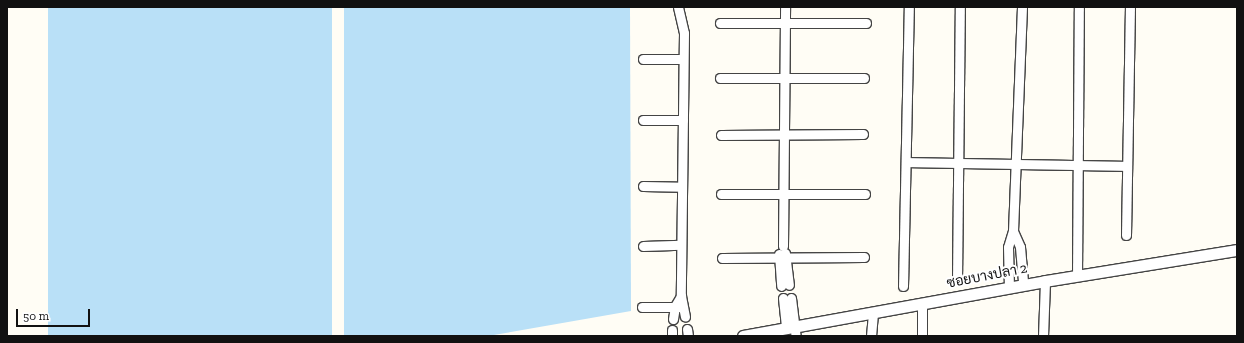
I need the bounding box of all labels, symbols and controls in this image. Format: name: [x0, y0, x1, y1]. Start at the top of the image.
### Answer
street label: ซอยบางปลา 2: [945, 260, 1029, 292]
scale bar: [18, 301, 92, 327]
text: 50 m: [23, 309, 49, 323]

